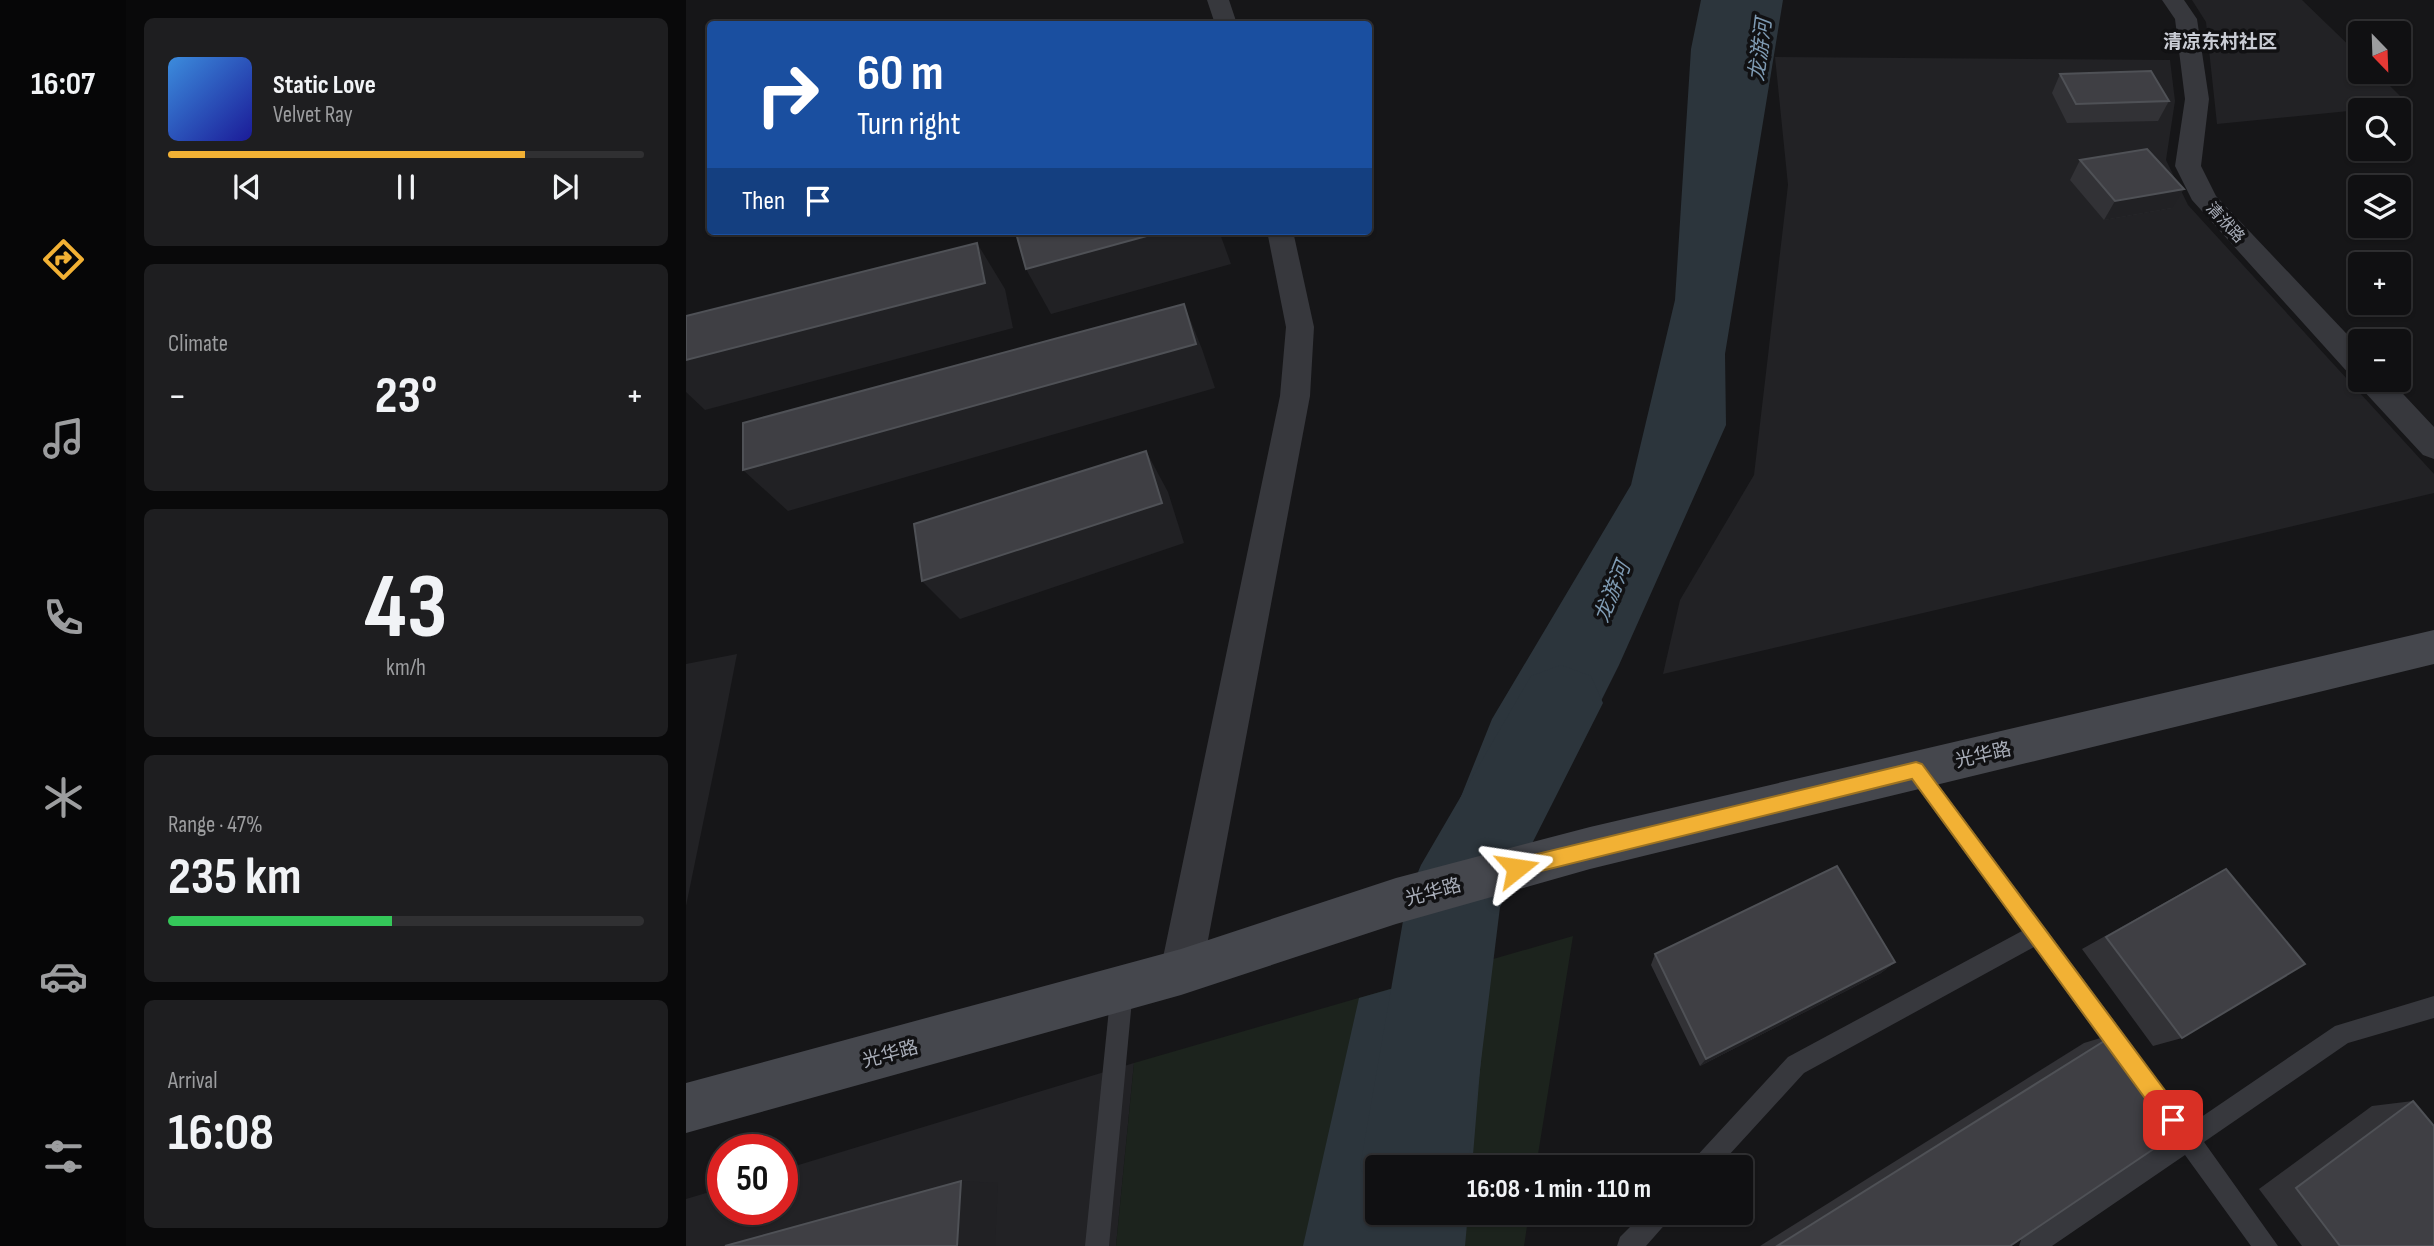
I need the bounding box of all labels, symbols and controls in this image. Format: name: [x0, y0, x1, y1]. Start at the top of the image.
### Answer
water label: 龙游河: [1744, 13, 1777, 83]
north arrow: [2348, 21, 2412, 84]
map controls: [2348, 21, 2411, 392]
district label: 清凉东村社区: [2163, 31, 2277, 54]
text: 60 m: [857, 45, 944, 104]
icon: right: [742, 49, 833, 140]
text: 16:07: [31, 65, 95, 104]
text: Static Love: [273, 70, 376, 101]
button: search: [2348, 98, 2411, 161]
text: Velvet Ray: [273, 101, 353, 129]
text: Turn right: [857, 105, 961, 144]
icon: previous: [228, 168, 266, 206]
icon: pause: [387, 168, 425, 206]
icon: next: [546, 168, 584, 206]
button: layers: [2348, 175, 2411, 238]
icon: arrive: [799, 182, 837, 220]
text: Then: [742, 186, 785, 217]
street label: 清洑路: [2202, 199, 2248, 247]
icon: directions: [39, 235, 88, 284]
button: +: [2348, 252, 2411, 315]
button: −: [2348, 329, 2411, 392]
text: Climate: [168, 330, 228, 358]
text: 23°: [375, 365, 437, 428]
text: −: [168, 374, 187, 419]
text: +: [625, 374, 644, 419]
icon: music: [39, 414, 88, 463]
text: 43: [364, 554, 448, 663]
water label: 龙游河: [1589, 555, 1637, 626]
icon: phone: [39, 593, 88, 642]
text: km/h: [386, 654, 426, 682]
street label: 光华路: [1953, 738, 2014, 773]
icon: climate: [39, 773, 88, 822]
text: Range · 47%: [168, 811, 263, 839]
position arrow: [1480, 831, 1554, 905]
text: 235 km: [168, 846, 302, 909]
street label: 光华路: [1403, 874, 1464, 911]
icon: car: [39, 952, 88, 1001]
street label: 光华路: [860, 1036, 921, 1073]
text: Arrival: [168, 1067, 217, 1095]
pin: [2143, 1090, 2203, 1150]
icon: arrive: [2154, 1101, 2192, 1139]
text: 16:08: [168, 1102, 274, 1165]
icon: filters: [39, 1132, 88, 1181]
speed limit sign: 50: [707, 1134, 798, 1225]
text: 16:08 · 1 min · 110 m: [1467, 1174, 1651, 1205]

